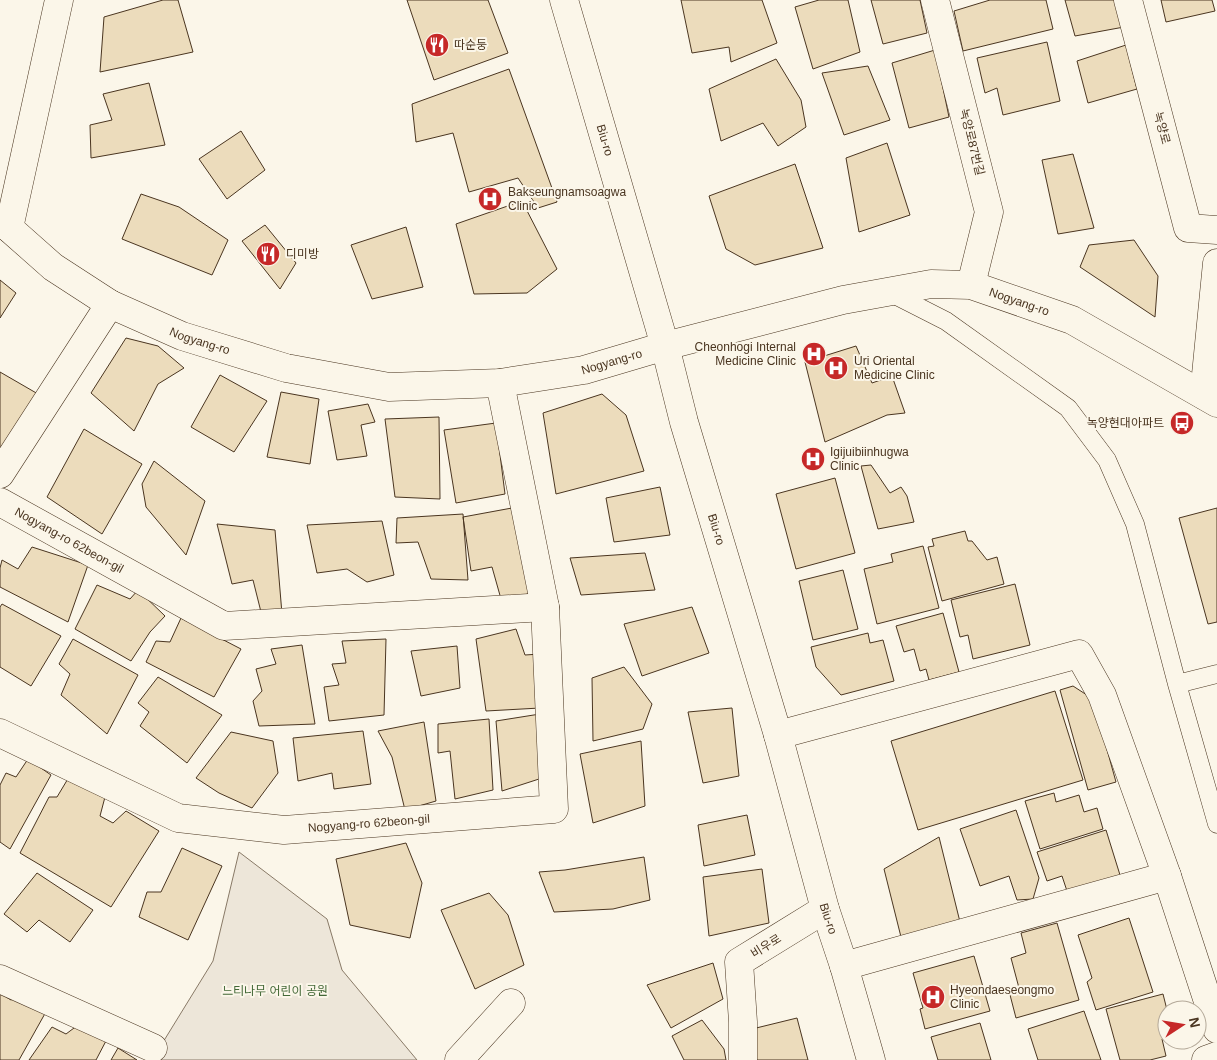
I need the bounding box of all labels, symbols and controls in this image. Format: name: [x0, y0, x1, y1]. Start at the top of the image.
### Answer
restaurant icon: 따순둥: [424, 32, 450, 58]
place label: 따순둥: [454, 38, 487, 52]
street label: 녹양로87번길: [957, 107, 987, 177]
street label: 녹양로: [1151, 110, 1173, 146]
street label: Biu-ro: [594, 123, 616, 158]
place label: Bakseungnamsoagwa Clinic: [508, 185, 626, 213]
hospital icon: Bakseungnamsoagwa Clinic: [477, 186, 503, 212]
restaurant icon: 디미방: [255, 241, 281, 267]
place label: 디미방: [286, 247, 319, 261]
street label: Nogyang-ro: [987, 285, 1051, 319]
street label: Nogyang-ro: [167, 324, 232, 357]
place label: Cheonhogi Internal Medicine Clinic: [695, 340, 796, 368]
hospital icon: Cheonhogi Internal Medicine Clinic: [801, 341, 827, 367]
street label: Nogyang-ro: [580, 346, 644, 377]
place label: Uri Oriental Medicine Clinic: [854, 354, 935, 382]
hospital icon: Uri Oriental Medicine Clinic: [823, 355, 849, 381]
bus stop icon: 녹양현대아파트: [1169, 410, 1195, 436]
place label: 녹양현대아파트: [1087, 416, 1164, 430]
place label: Igijuibiinhugwa Clinic: [830, 445, 909, 473]
hospital icon: Igijuibiinhugwa Clinic: [800, 446, 826, 472]
street label: Nogyang-ro 62beon-gil: [12, 505, 126, 576]
street label: Biu-ro: [705, 512, 728, 547]
street label: Nogyang-ro 62beon-gil: [307, 812, 430, 835]
street label: Biu-ro: [817, 902, 840, 936]
street label: 비우로: [748, 931, 784, 961]
place label: Hyeondaeseongmo Clinic: [950, 983, 1054, 1011]
park label: 느티나무 어린이 공원: [222, 984, 328, 998]
hospital icon: Hyeondaeseongmo Clinic: [920, 984, 946, 1010]
north arrow: [1157, 1000, 1207, 1050]
text: N: [1186, 1016, 1204, 1029]

